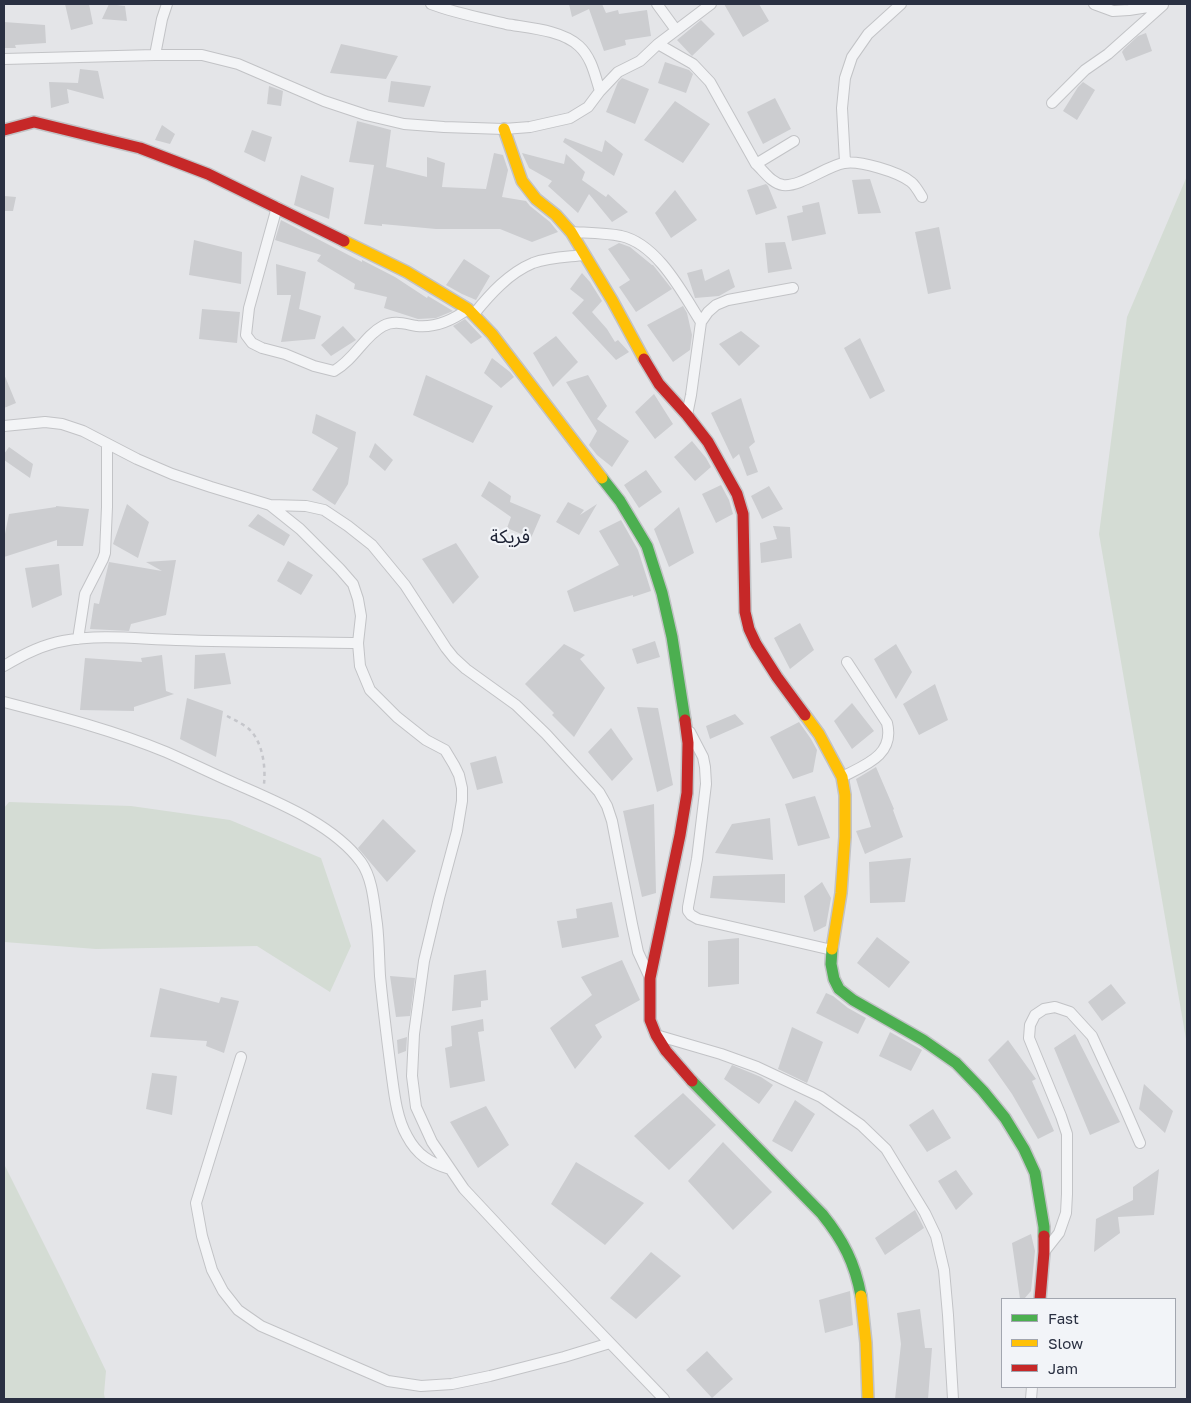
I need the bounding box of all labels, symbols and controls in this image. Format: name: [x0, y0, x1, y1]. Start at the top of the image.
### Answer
district label: فريكة: [490, 526, 530, 548]
legend: [1001, 1298, 1176, 1388]
text: Fast: [1048, 1309, 1079, 1327]
text: Slow: [1048, 1334, 1083, 1352]
text: Jam: [1048, 1359, 1078, 1377]

